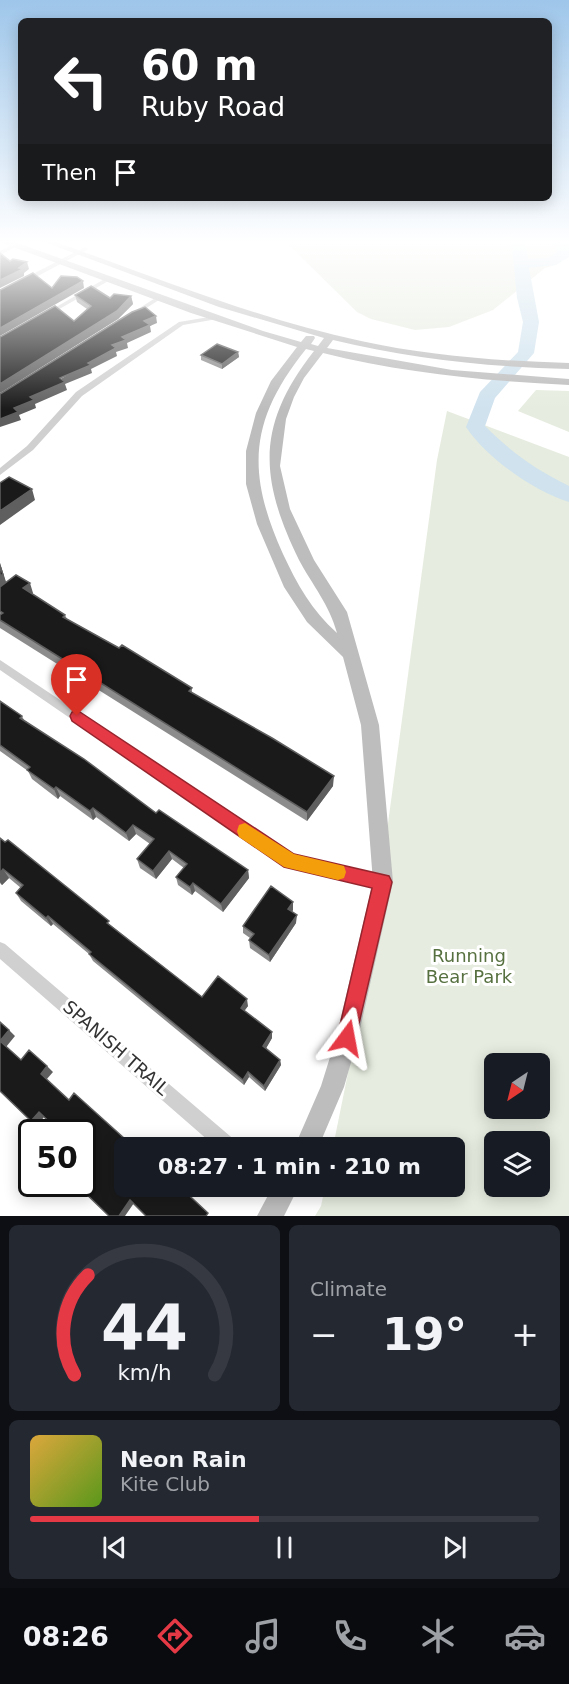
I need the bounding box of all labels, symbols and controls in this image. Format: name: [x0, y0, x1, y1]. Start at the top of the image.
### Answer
text: 60 m: [141, 41, 258, 90]
icon: left: [42, 42, 120, 120]
text: Ruby Road: [141, 91, 285, 122]
icon: arrive: [109, 156, 142, 189]
text: Then: [42, 160, 97, 185]
pin: [51, 654, 102, 716]
icon: arrive: [60, 663, 93, 696]
park label: Running Bear Park: [426, 945, 513, 987]
street label: SPANISH TRAIL: [59, 996, 174, 1099]
position arrow: [315, 1006, 379, 1070]
north arrow: [484, 1053, 550, 1119]
map controls: [484, 1053, 550, 1197]
speed limit sign: 50: [18, 1119, 96, 1197]
button: layers: [484, 1131, 550, 1197]
text: 08:27 · 1 min · 210 m: [158, 1154, 421, 1179]
text: Climate: [310, 1277, 387, 1301]
text: 44: [101, 1291, 188, 1364]
text: 19°: [382, 1308, 467, 1361]
text: −: [310, 1315, 338, 1354]
text: +: [511, 1315, 539, 1354]
text: km/h: [117, 1360, 172, 1385]
text: Neon Rain: [120, 1447, 247, 1472]
text: Kite Club: [120, 1472, 210, 1496]
icon: previous: [98, 1531, 131, 1564]
icon: pause: [268, 1531, 301, 1564]
icon: next: [438, 1531, 471, 1564]
icon: directions: [154, 1615, 196, 1657]
icon: music: [242, 1615, 284, 1657]
icon: phone: [329, 1615, 371, 1657]
icon: climate: [417, 1615, 459, 1657]
icon: car: [504, 1615, 546, 1657]
text: 08:26: [23, 1621, 109, 1652]

